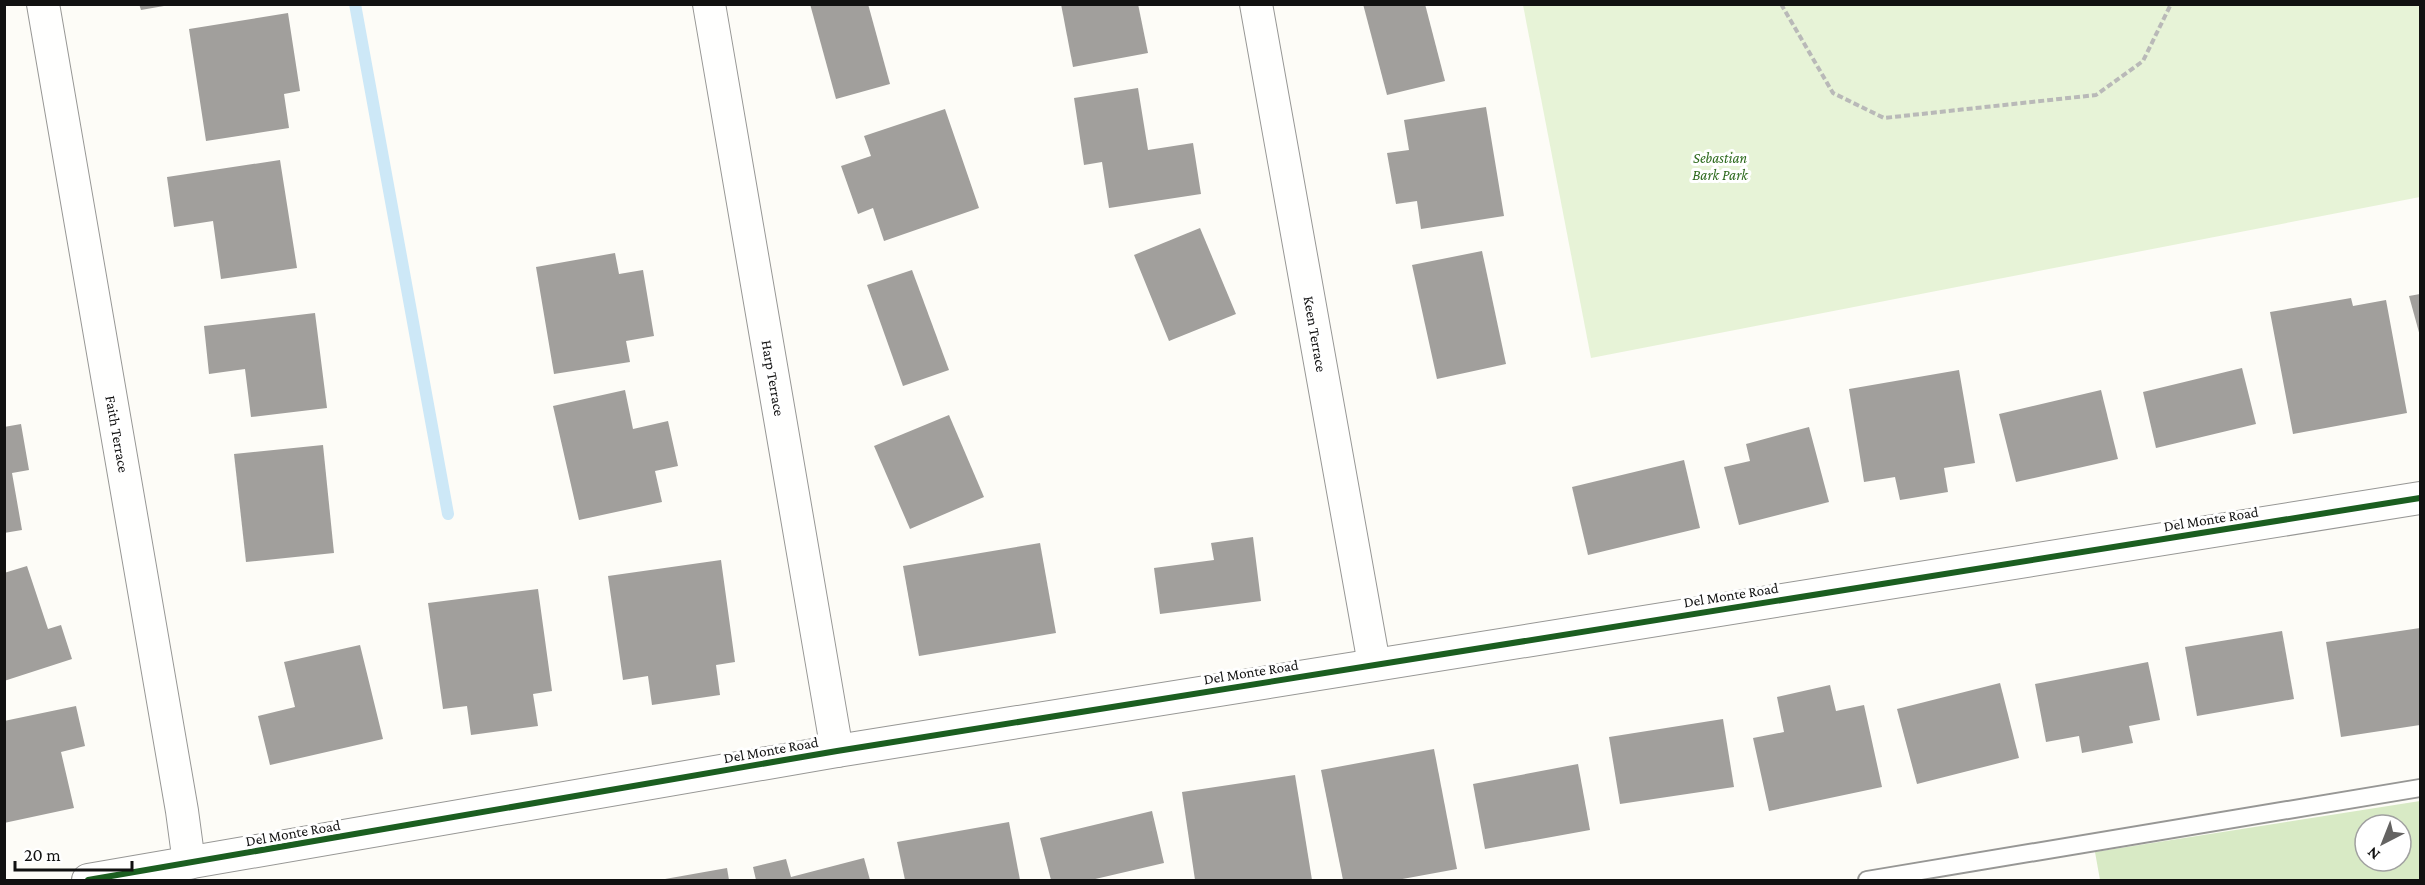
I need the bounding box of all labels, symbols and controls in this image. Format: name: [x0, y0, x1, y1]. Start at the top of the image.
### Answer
park label: Sebastian Bark Park: [1692, 150, 1749, 183]
street label: Keen Terrace: [1300, 295, 1330, 374]
street label: Harp Terrace: [757, 339, 788, 418]
street label: Faith Terrace: [102, 394, 132, 474]
street label: Del Monte Road: [2162, 504, 2260, 534]
street label: Del Monte Road: [1682, 580, 1780, 610]
street label: Del Monte Road: [1202, 657, 1300, 687]
street label: Del Monte Road: [722, 734, 820, 766]
north arrow: [2353, 813, 2413, 873]
street label: Del Monte Road: [244, 817, 342, 849]
scale bar: [15, 834, 132, 872]
text: N: [2363, 844, 2383, 864]
text: 20 m: [24, 845, 61, 865]

